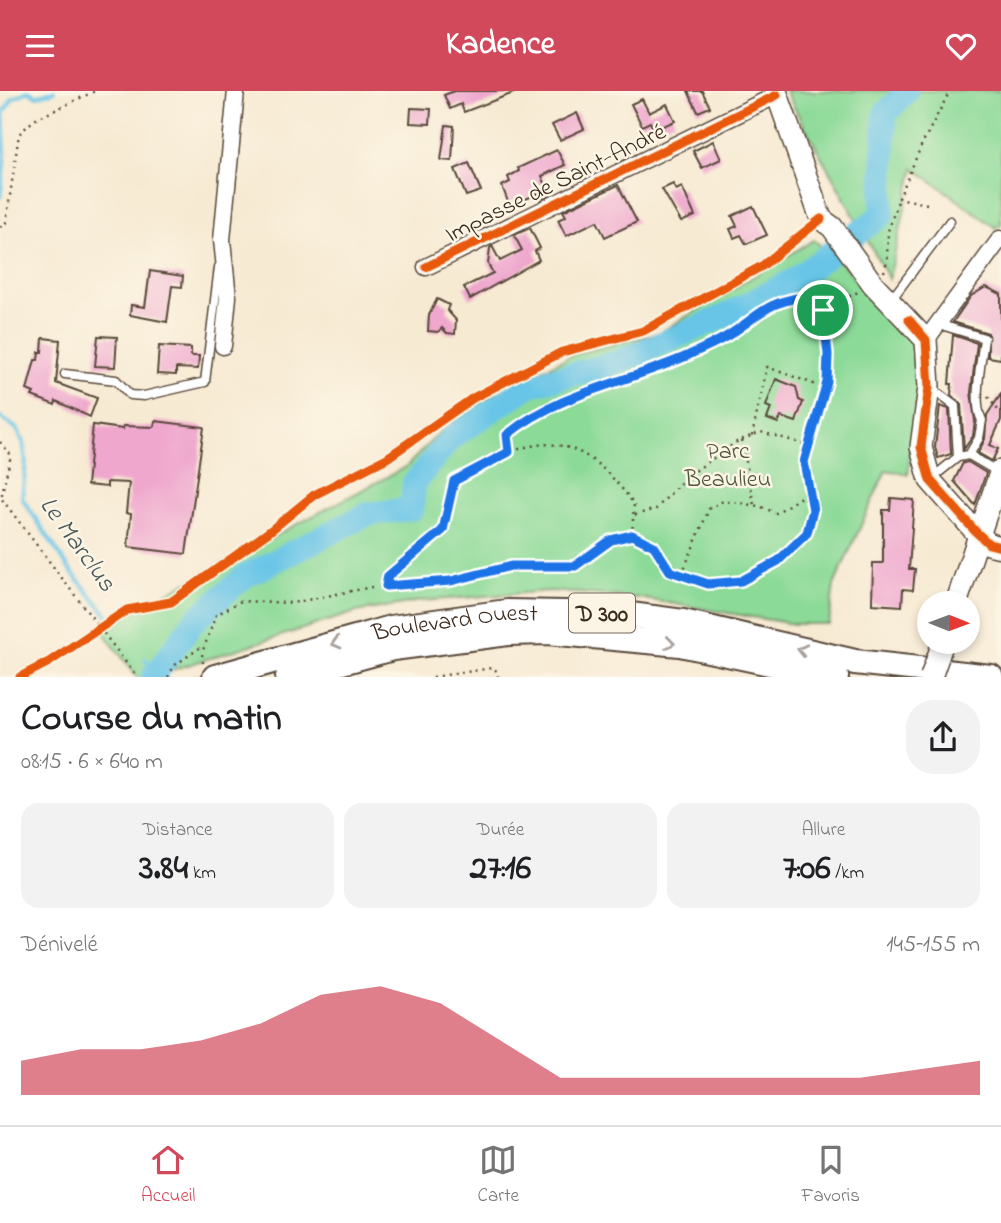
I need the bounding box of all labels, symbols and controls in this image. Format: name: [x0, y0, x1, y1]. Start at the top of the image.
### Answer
text: Kadence: [446, 22, 555, 69]
icon: menu: [21, 27, 59, 65]
icon: heart: [942, 27, 980, 65]
street label: Impasse de Saint-André: [440, 115, 673, 253]
pin: [793, 280, 853, 340]
icon: arrive: [804, 291, 842, 329]
park label: Parc Beaulieu: [684, 435, 771, 498]
water label: Le Marclus: [29, 489, 125, 601]
north arrow: [917, 591, 980, 655]
map controls: [917, 591, 980, 654]
road number: D 300: [569, 593, 635, 633]
street label: Boulevard Ouest: [368, 597, 538, 653]
one-way arrow: [331, 635, 343, 650]
one-way arrow: [664, 635, 676, 650]
one-way arrow: [796, 643, 808, 658]
text: Course du matin: [21, 692, 282, 748]
button: share: [906, 700, 980, 774]
text: 08:15 · 6 × 640 m: [21, 746, 163, 779]
text: Distance: [143, 817, 213, 844]
text: Durée: [477, 817, 524, 844]
text: Allure: [802, 817, 845, 844]
text: 3.84: [139, 844, 188, 895]
text: 27:16: [470, 844, 531, 895]
text: 7:06: [783, 844, 831, 895]
text: km: [188, 860, 216, 887]
text: /km: [831, 860, 864, 887]
text: Dénivelé: [21, 929, 98, 962]
text: 145–155 m: [886, 929, 980, 962]
tab: Accueil: [141, 1141, 196, 1210]
tab: Carte: [478, 1141, 519, 1210]
tab: Favoris: [801, 1141, 860, 1210]

